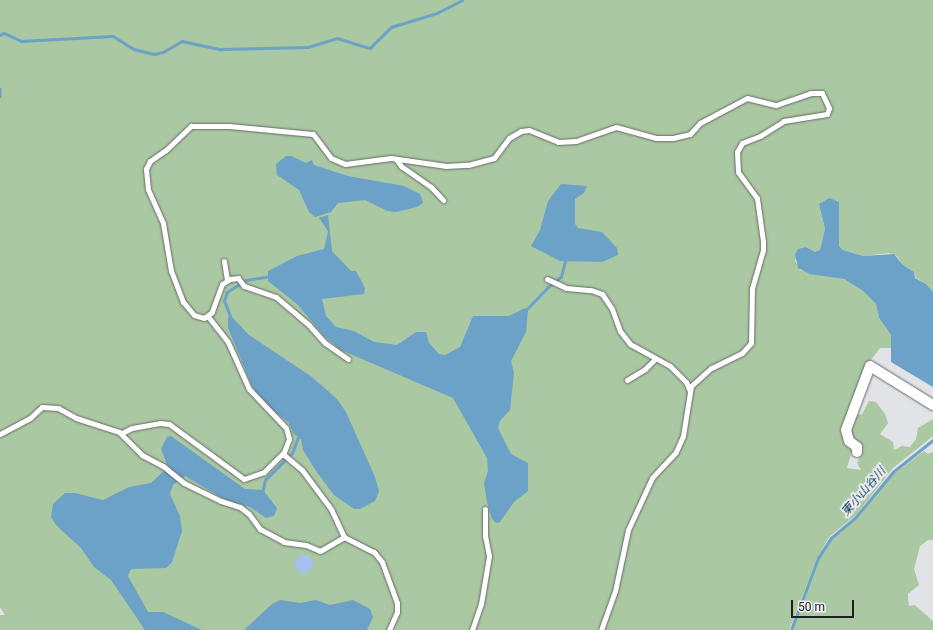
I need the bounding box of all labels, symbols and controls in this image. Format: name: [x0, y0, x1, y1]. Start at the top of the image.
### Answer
water label: 東小山谷川: [839, 465, 889, 519]
scale bar: [793, 592, 856, 618]
text: 50 m: [798, 600, 825, 614]

